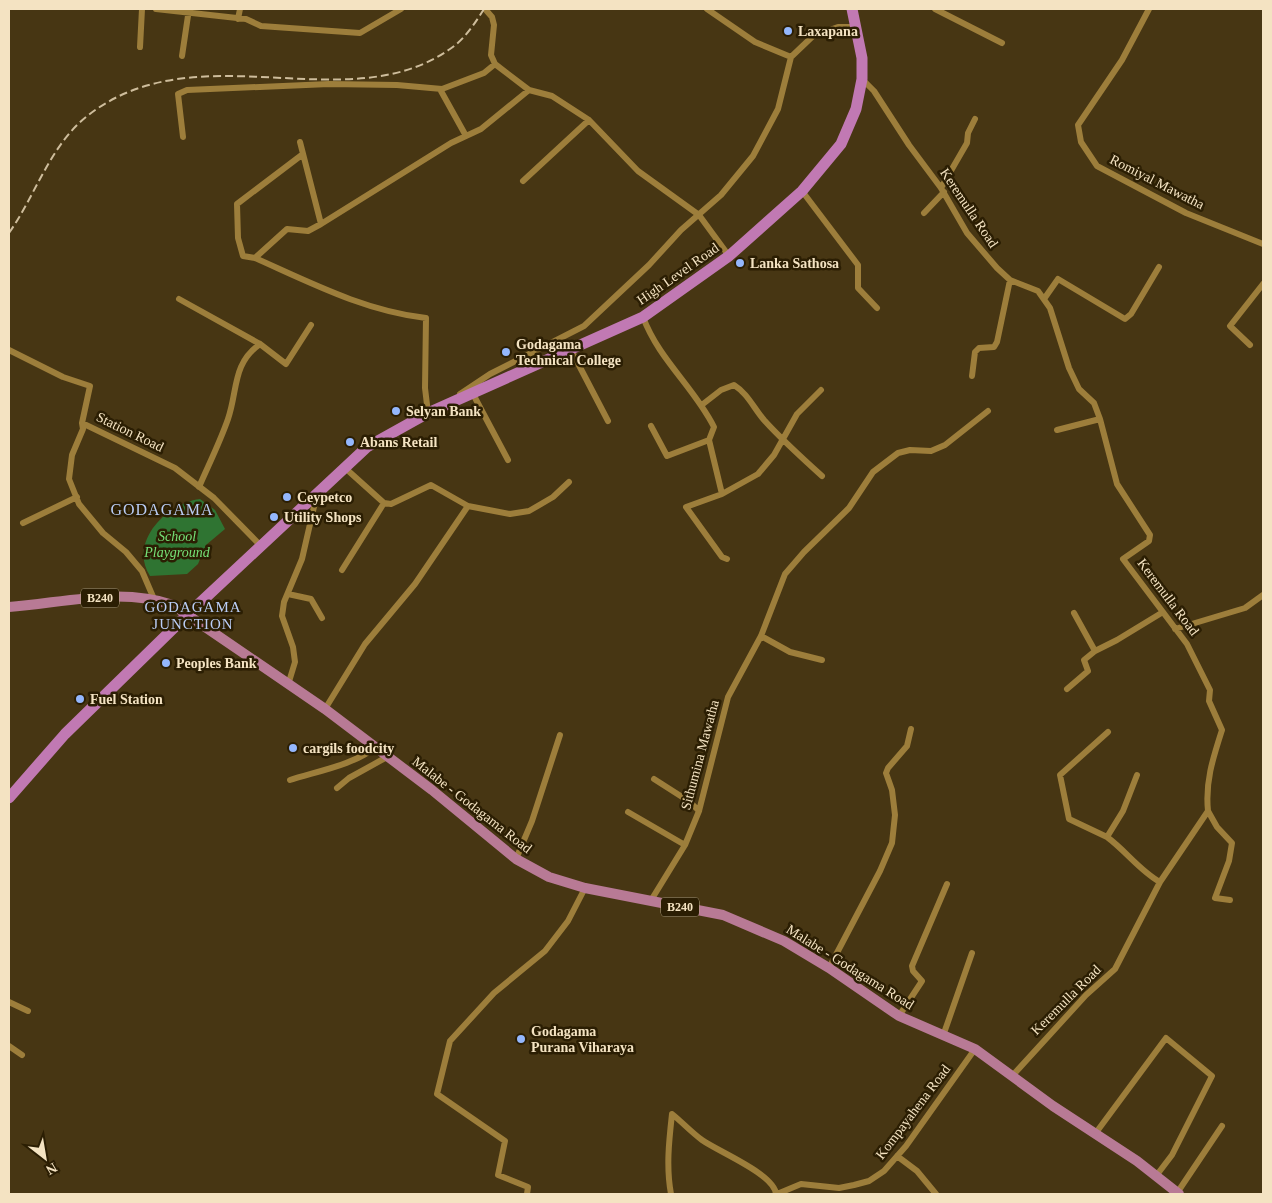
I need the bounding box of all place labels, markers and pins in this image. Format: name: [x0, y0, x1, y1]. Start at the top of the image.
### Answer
place label: Laxapana: [798, 24, 858, 39]
marker: Laxapana: [782, 25, 794, 37]
place label: Lanka Sathosa: [750, 256, 839, 271]
marker: Lanka Sathosa: [734, 257, 746, 269]
place label: Godagama Technical College: [516, 337, 621, 368]
marker: Godagama Technical College: [500, 346, 512, 358]
place label: Selyan Bank: [406, 404, 481, 419]
marker: Selyan Bank: [390, 405, 402, 417]
place label: Abans Retail: [360, 435, 438, 450]
marker: Abans Retail: [344, 436, 356, 448]
place label: Ceypetco: [297, 490, 352, 505]
marker: Ceypetco: [281, 491, 293, 503]
place label: Utility Shops: [284, 510, 362, 525]
marker: Utility Shops: [268, 511, 280, 523]
place label: Peoples Bank: [176, 656, 257, 671]
marker: Peoples Bank: [160, 657, 172, 669]
place label: Fuel Station: [90, 692, 163, 707]
marker: Fuel Station: [74, 693, 86, 705]
place label: cargils foodcity: [303, 741, 394, 756]
marker: cargils foodcity: [287, 742, 299, 754]
place label: Godagama Purana Viharaya: [531, 1024, 634, 1055]
marker: Godagama Purana Viharaya: [515, 1033, 527, 1045]

